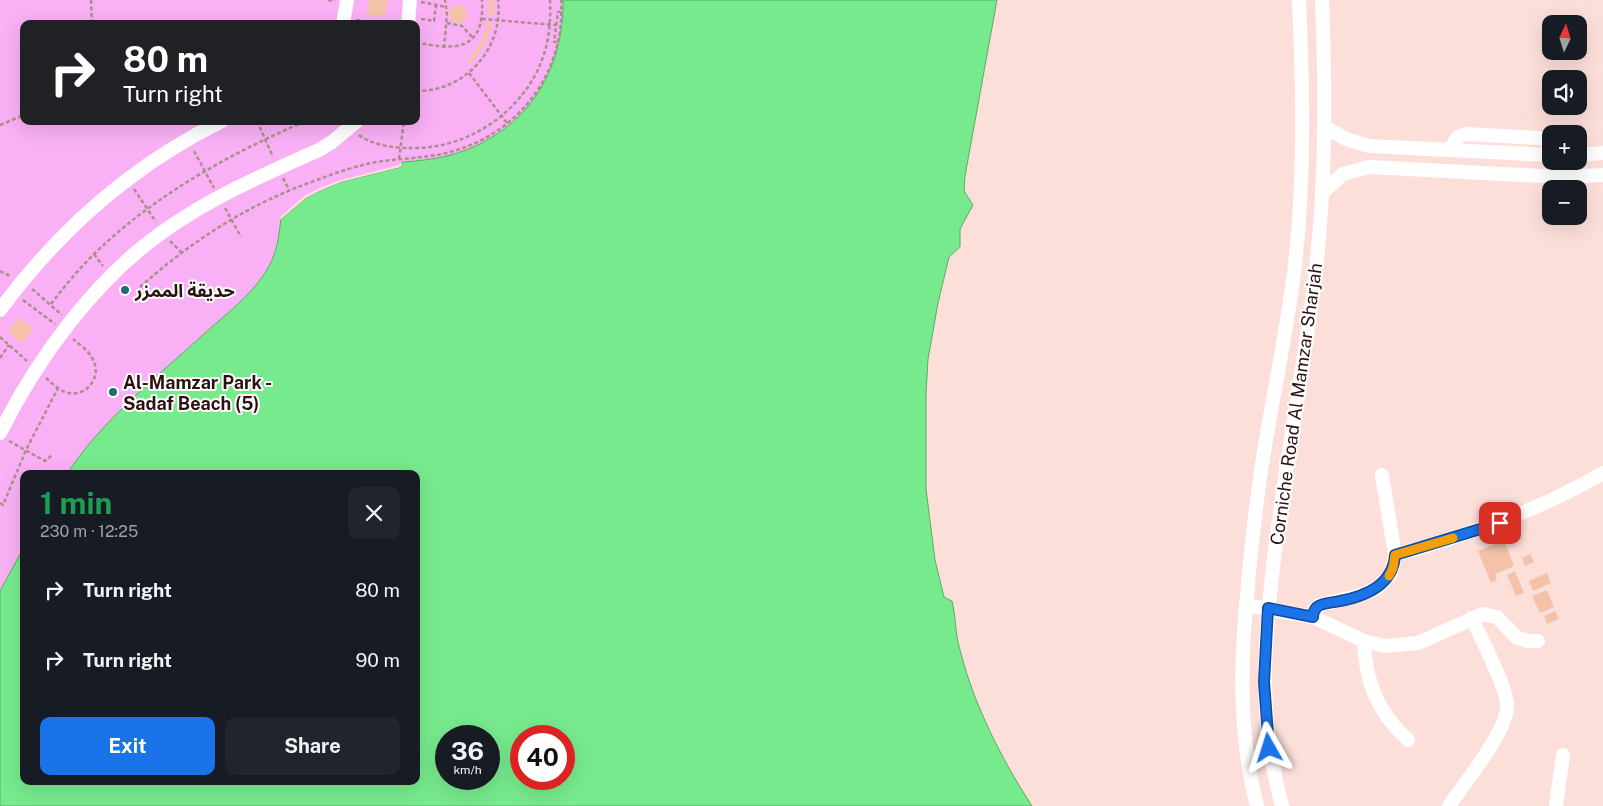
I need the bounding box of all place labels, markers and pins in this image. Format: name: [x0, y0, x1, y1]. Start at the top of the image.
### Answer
place label: حديقة الممزر: [134, 280, 235, 302]
marker: حديقة الممزر: [119, 284, 131, 296]
place label: Al-Mamzar Park - Sadaf Beach (5): [123, 372, 272, 414]
marker: Al-Mamzar Park - Sadaf Beach (5): [107, 386, 119, 398]
pin: [1479, 502, 1521, 544]

